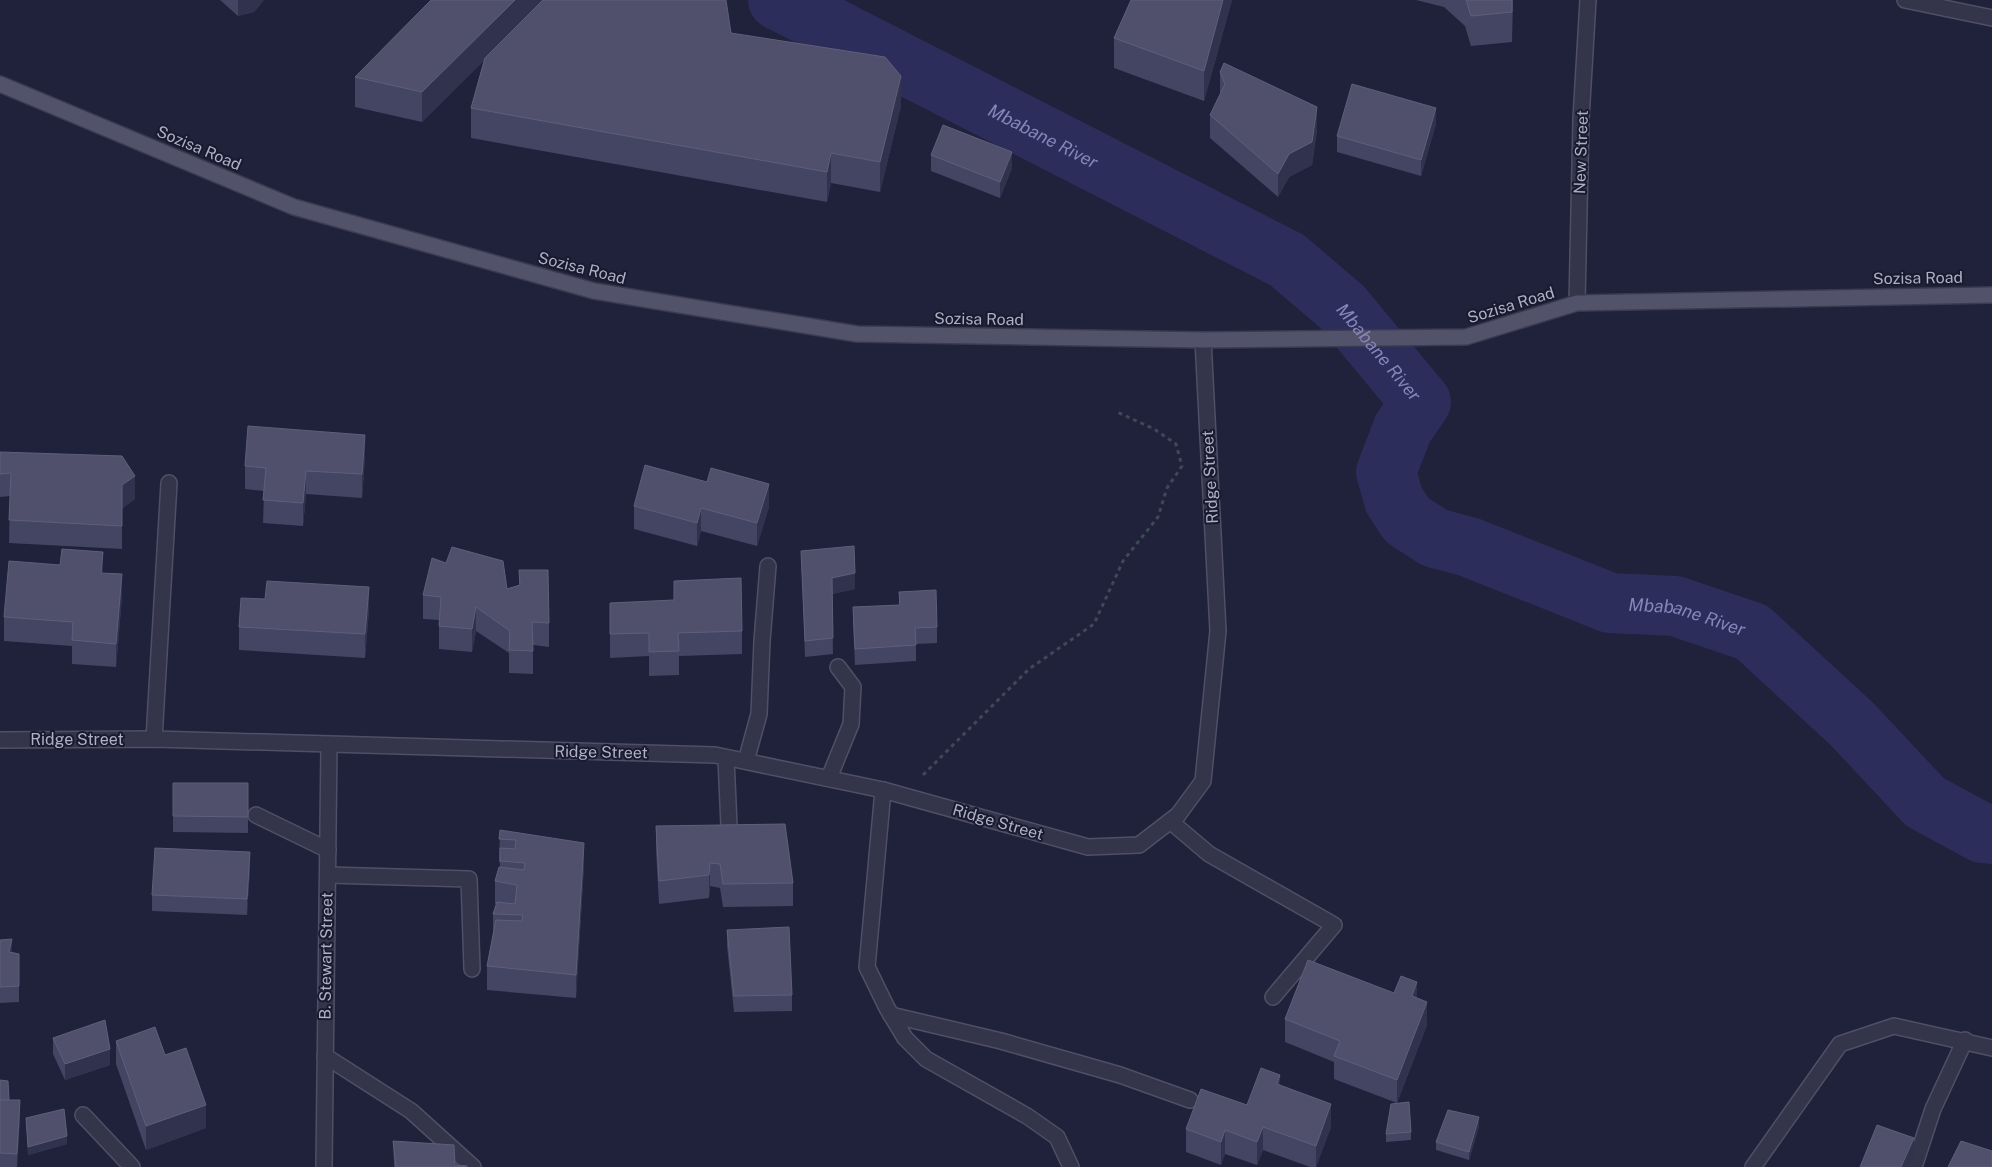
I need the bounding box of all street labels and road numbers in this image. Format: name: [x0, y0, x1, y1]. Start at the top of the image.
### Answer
street label: New Street: [1570, 110, 1592, 194]
street label: Sozisa Road: [154, 122, 244, 174]
street label: Sozisa Road: [536, 248, 628, 288]
street label: Sozisa Road: [1873, 268, 1963, 288]
street label: Sozisa Road: [1465, 283, 1557, 327]
street label: Sozisa Road: [934, 309, 1024, 329]
street label: Ridge Street: [1198, 430, 1222, 524]
street label: Ridge Street: [30, 730, 124, 749]
street label: Ridge Street: [554, 742, 648, 762]
street label: Ridge Street: [950, 800, 1046, 844]
street label: B. Stewart Street: [315, 892, 337, 1020]

